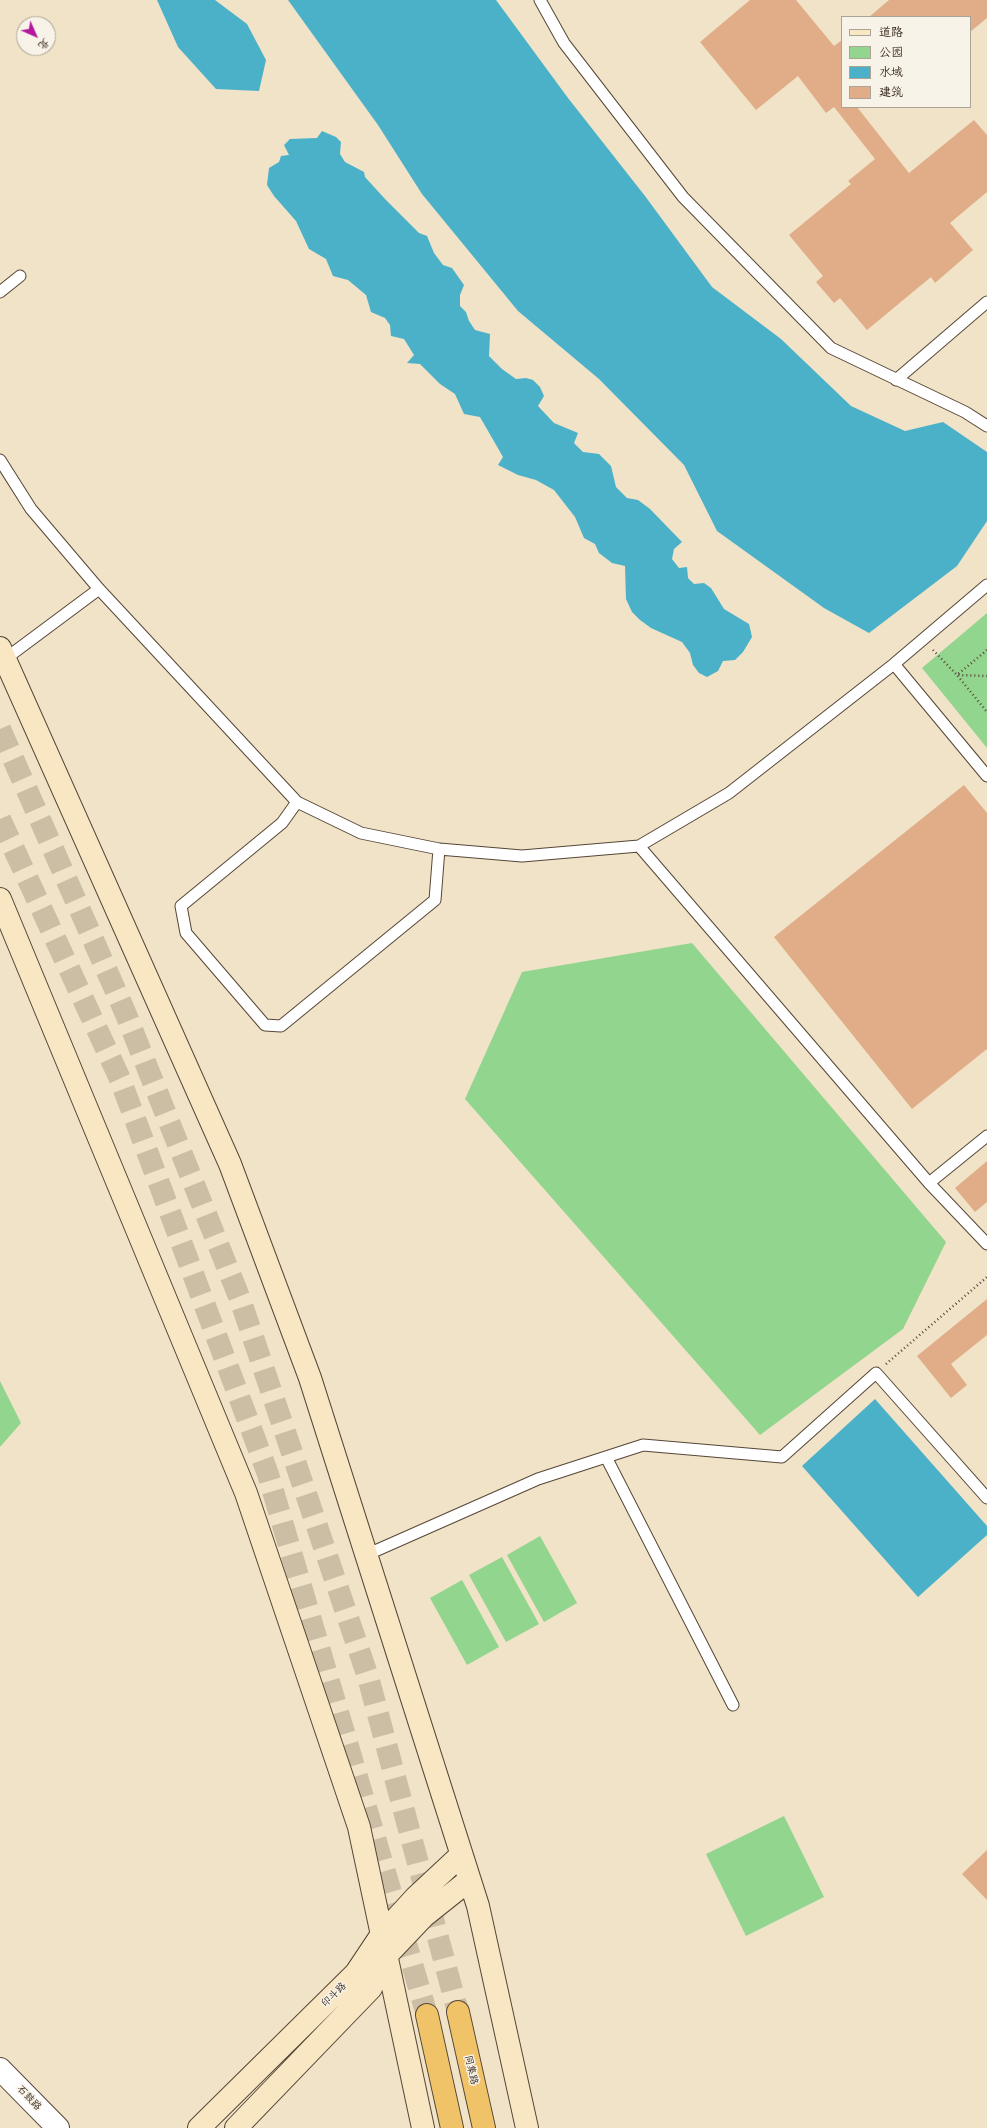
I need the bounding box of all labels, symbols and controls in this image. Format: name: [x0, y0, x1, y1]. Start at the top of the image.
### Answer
north arrow: [16, 16, 56, 56]
legend: [841, 16, 971, 108]
text: 道路: [879, 24, 903, 40]
text: 北: [35, 35, 53, 53]
text: 公园: [879, 44, 903, 60]
text: 水域: [879, 64, 903, 80]
text: 建筑: [879, 84, 903, 100]
street label: 印斗路: [319, 1980, 349, 2010]
street label: 同集路: [462, 2054, 480, 2086]
street label: 石鼓路: [14, 2083, 44, 2113]

